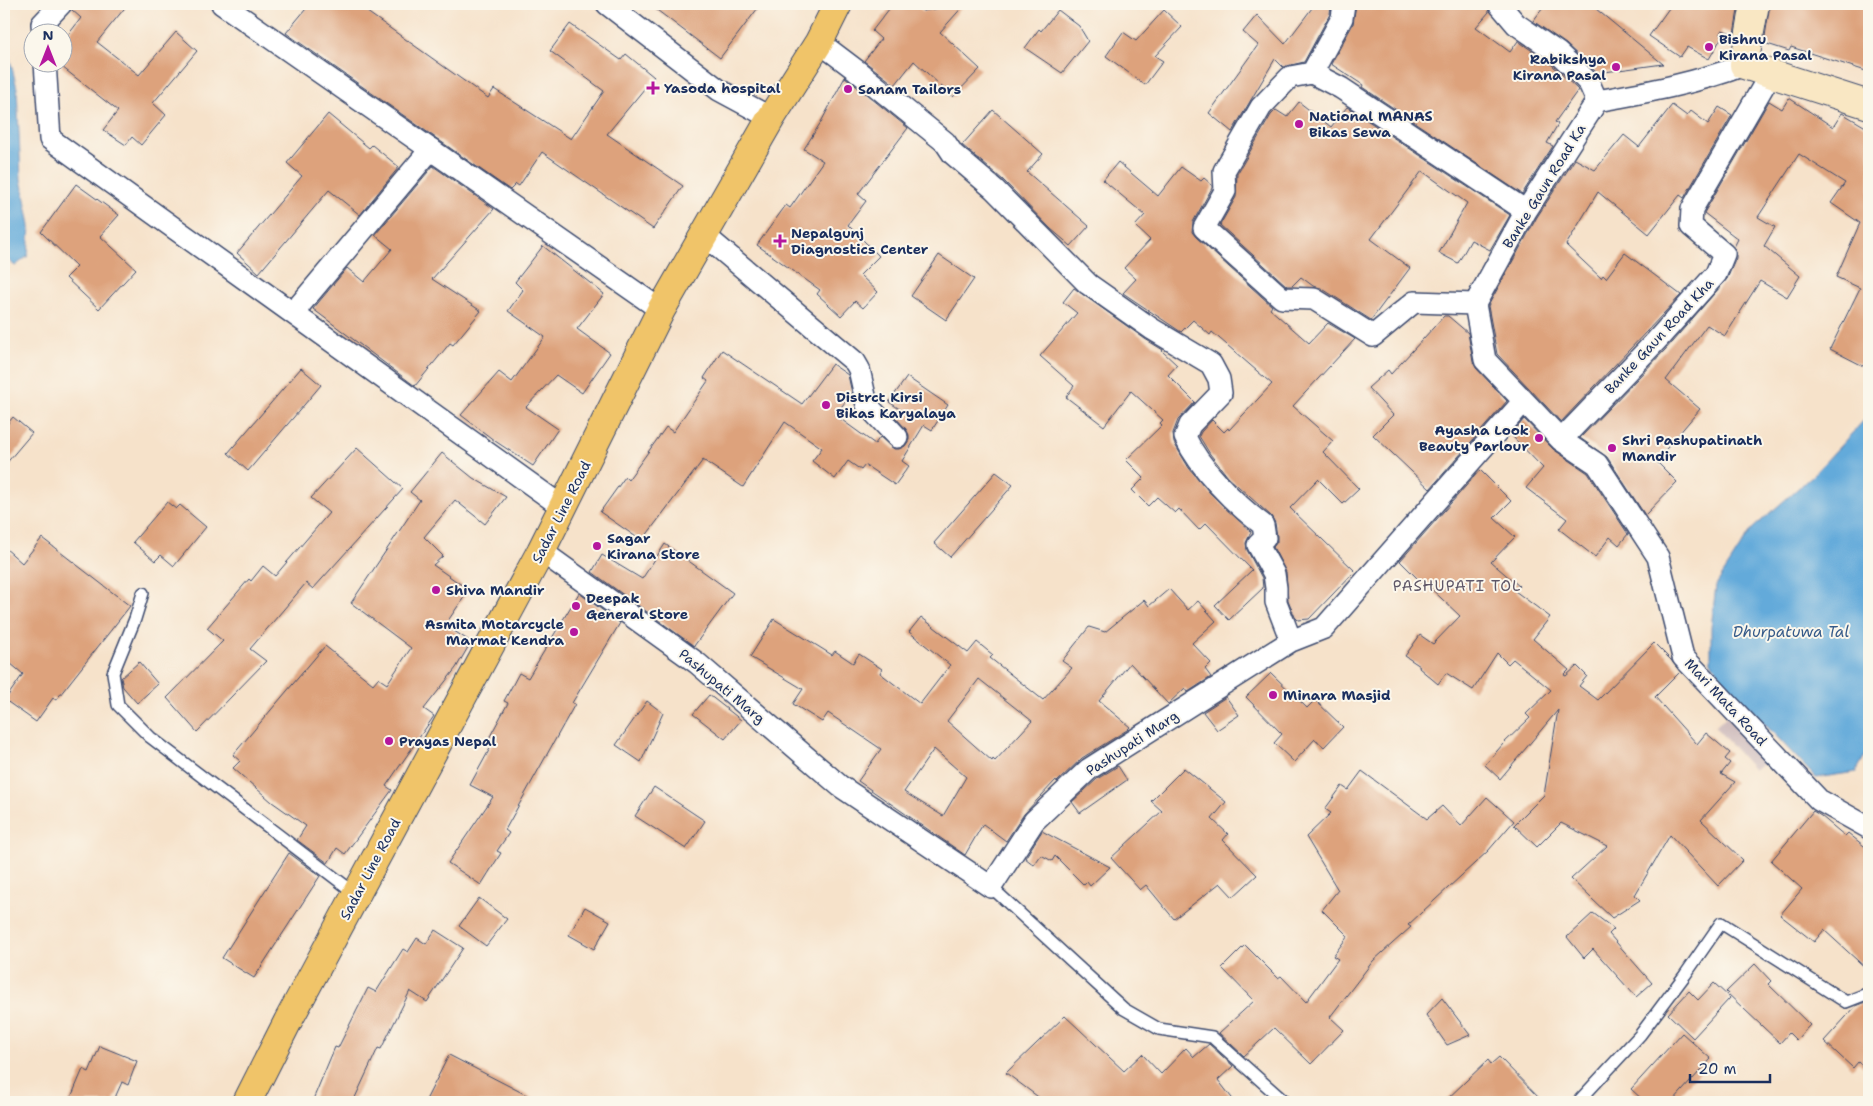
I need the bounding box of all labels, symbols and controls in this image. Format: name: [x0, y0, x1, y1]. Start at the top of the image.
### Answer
north arrow: [22, 22, 72, 72]
text: N: [42, 26, 54, 44]
place label: Bishnu Kirana Pasal: [1719, 30, 1812, 64]
marker: Bishnu Kirana Pasal: [1703, 41, 1715, 53]
place label: Rabikshya Kirana Pasal: [1513, 50, 1606, 84]
marker: Rabikshya Kirana Pasal: [1610, 61, 1622, 73]
place label: Yasoda hospital: [664, 79, 781, 97]
place label: Sanam Tailors: [858, 80, 961, 98]
marker: Yasoda hospital: [646, 81, 660, 95]
marker: Sanam Tailors: [842, 83, 854, 95]
place label: National MANAS Bikas Sewa: [1309, 107, 1433, 141]
marker: National MANAS Bikas Sewa: [1293, 118, 1305, 130]
street label: Banke Gaun Road Ka: [1498, 120, 1590, 252]
place label: Nepalgunj Diagnostics Center: [791, 224, 929, 258]
marker: Nepalgunj Diagnostics Center: [773, 234, 787, 248]
street label: Banke Gaun Road Kha: [1601, 274, 1718, 398]
place label: Distrct Kirsi Bikas Karyalaya: [836, 388, 956, 422]
marker: Distrct Kirsi Bikas Karyalaya: [820, 399, 832, 411]
place label: Ayasha Look Beauty Parlour: [1419, 421, 1529, 455]
place label: Shri Pashupatinath Mandir: [1622, 431, 1762, 465]
marker: Ayasha Look Beauty Parlour: [1533, 432, 1545, 444]
marker: Shri Pashupatinath Mandir: [1606, 442, 1618, 454]
street label: Sadar Line Road: [527, 458, 595, 566]
place label: Sagar Kirana Store: [607, 529, 700, 563]
marker: Sagar Kirana Store: [591, 540, 603, 552]
district label: PASHUPATI TOL: [1393, 576, 1521, 596]
place label: Shiva Mandir: [446, 581, 545, 599]
marker: Shiva Mandir: [430, 584, 442, 596]
place label: Deepak General Store: [586, 589, 688, 623]
marker: Deepak General Store: [570, 600, 582, 612]
place label: Asmita Motarcycle Marmat Kendra: [425, 615, 564, 649]
water label: Dhurpatuwa Tal: [1733, 622, 1849, 642]
marker: Asmita Motarcycle Marmat Kendra: [568, 626, 580, 638]
street label: Pashupati Marg: [675, 645, 769, 727]
street label: Mari Mata Road: [1681, 654, 1771, 750]
place label: Minara Masjid: [1283, 686, 1391, 704]
marker: Minara Masjid: [1267, 689, 1279, 701]
street label: Pashupati Marg: [1082, 706, 1182, 780]
place label: Prayas Nepal: [399, 732, 496, 750]
marker: Prayas Nepal: [383, 735, 395, 747]
street label: Sadar Line Road: [336, 815, 404, 923]
scale bar: [1690, 1051, 1770, 1083]
text: 20 m: [1698, 1059, 1737, 1079]

